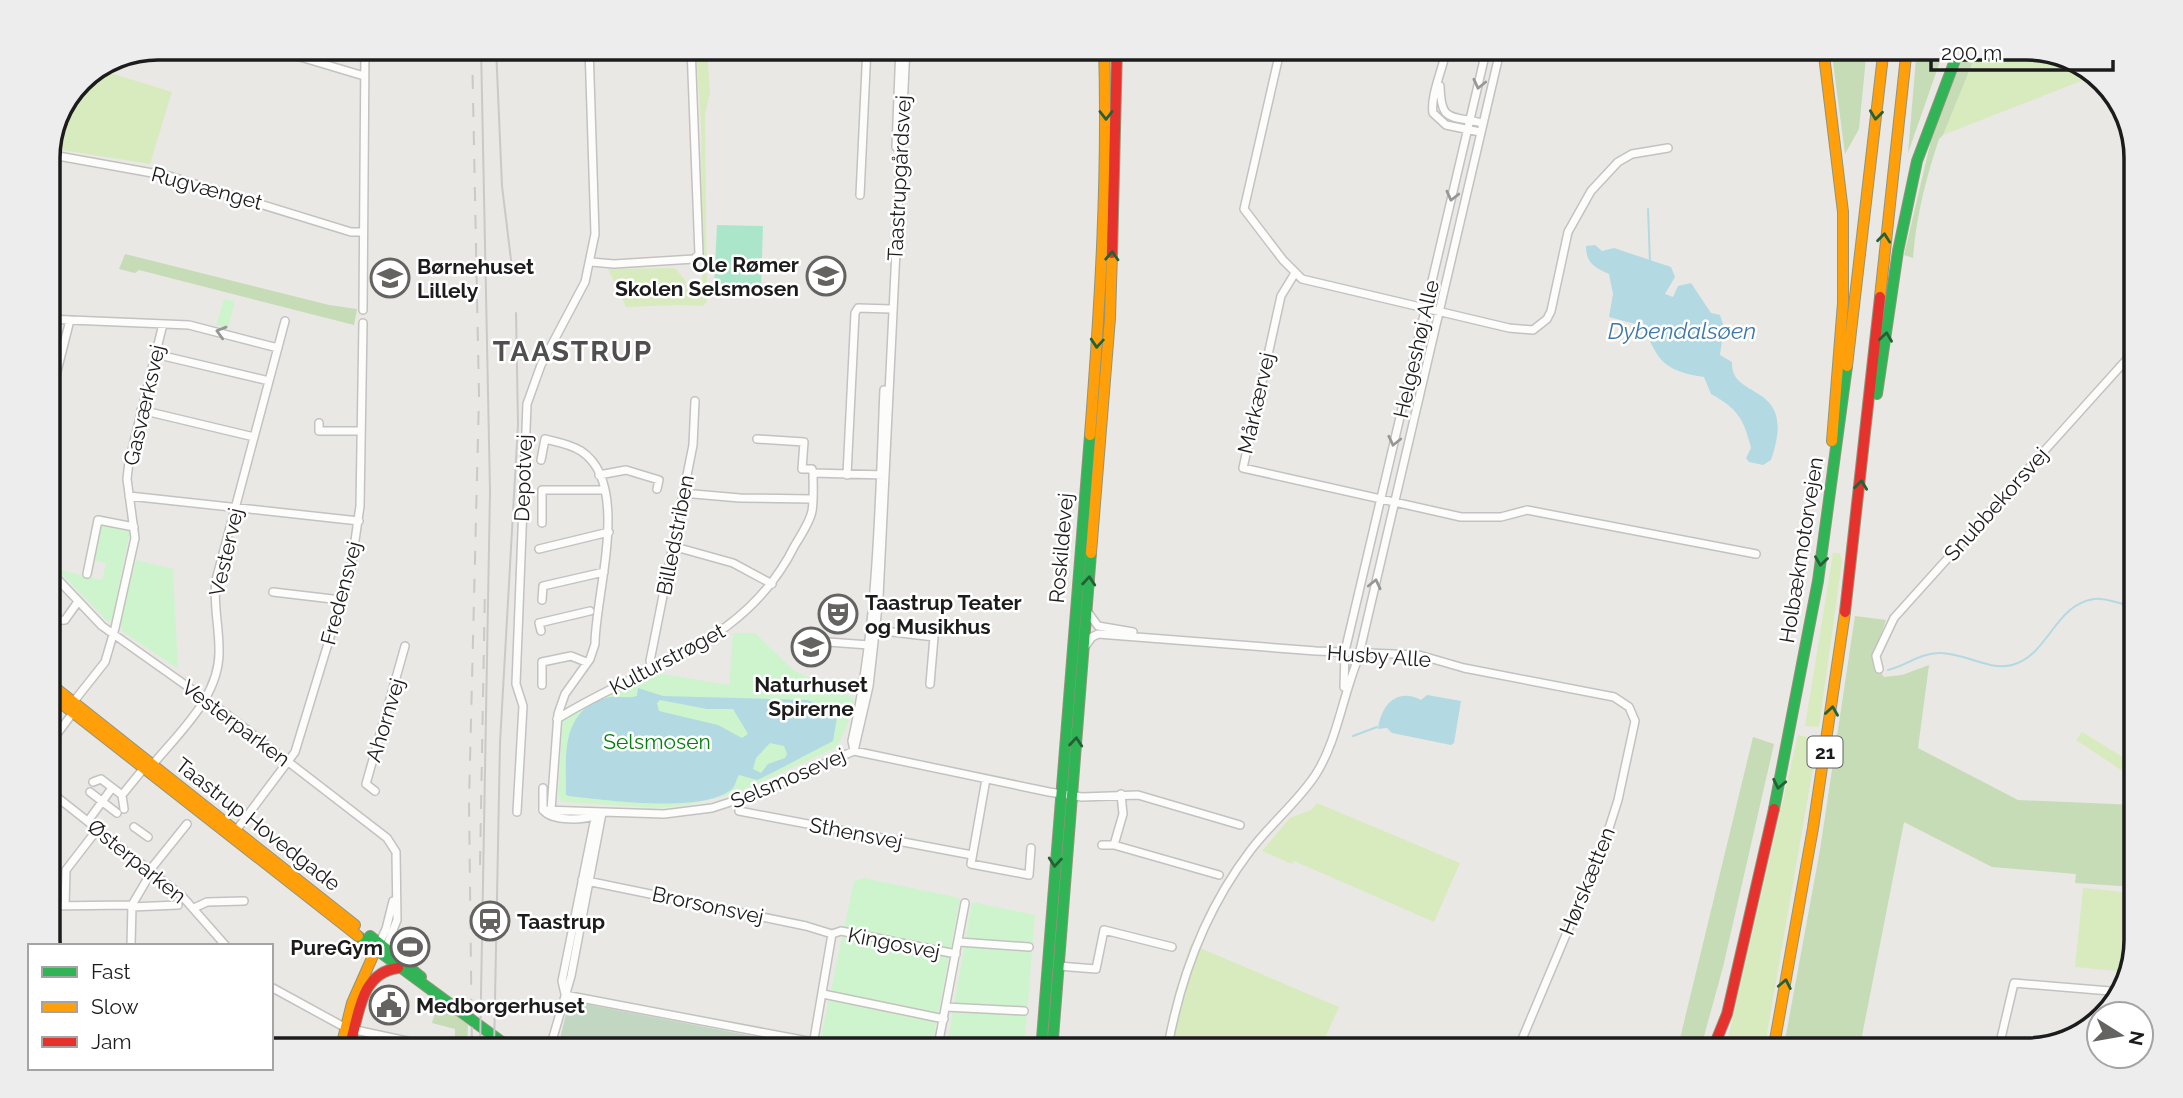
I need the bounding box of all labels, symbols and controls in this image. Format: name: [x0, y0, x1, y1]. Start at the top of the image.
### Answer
scale bar: [1931, 28, 2113, 72]
text: 200 m: [1941, 40, 2002, 65]
one-way arrow: [1472, 77, 1487, 89]
street label: Taastrupgårdsvej: [882, 95, 916, 261]
one-way arrow: [1868, 109, 1883, 121]
one-way arrow: [1098, 111, 1114, 121]
street label: Rugvænget: [149, 161, 265, 215]
one-way arrow: [1446, 190, 1460, 202]
one-way arrow: [1876, 232, 1891, 243]
one-way arrow: [1105, 251, 1120, 262]
place label: Ole Rømer Skolen Selsmosen: [615, 252, 799, 301]
place label: Børnehuset Lillely: [417, 254, 534, 303]
school or university icon: Ole Rømer Skolen Selsmosen: [805, 255, 847, 297]
school or university icon: Børnehuset Lillely: [369, 257, 411, 299]
street label: Helgeshøj Alle: [1388, 278, 1444, 420]
water label: Dybendalsøen: [1608, 317, 1756, 344]
one-way arrow: [215, 326, 227, 341]
one-way arrow: [1878, 331, 1893, 343]
district label: TAASTRUP: [493, 335, 653, 368]
one-way arrow: [1090, 338, 1105, 349]
street label: Gasværksvej: [118, 342, 170, 468]
street label: Mårkærvej: [1232, 350, 1280, 456]
street label: Depotvej: [509, 434, 537, 522]
one-way arrow: [1388, 435, 1403, 447]
street label: Snubbekorsvej: [1939, 442, 2053, 566]
street label: Holbækmotorvejen: [1774, 455, 1828, 645]
street label: Billedstriben: [651, 473, 699, 597]
one-way arrow: [1853, 480, 1868, 491]
street label: Roskildevej: [1044, 492, 1078, 604]
street label: Vestervej: [204, 505, 248, 599]
street label: Fredensvej: [315, 538, 367, 648]
one-way arrow: [1813, 555, 1828, 567]
one-way arrow: [1081, 575, 1096, 586]
one-way arrow: [1366, 578, 1381, 590]
place label: Taastrup Teater og Musikhus: [865, 590, 1022, 639]
theatre icon: Taastrup Teater og Musikhus: [817, 593, 859, 635]
street label: Kulturstrøget: [605, 618, 729, 700]
school or university icon: Naturhuset Spirerne: [790, 626, 832, 668]
street label: Husby Alle: [1326, 640, 1432, 672]
place label: Naturhuset Spirerne: [754, 672, 868, 721]
street label: Vesterparken: [177, 674, 295, 772]
street label: Ahornvej: [360, 675, 410, 765]
one-way arrow: [1824, 705, 1839, 717]
park label: Selsmosen: [603, 729, 711, 754]
one-way arrow: [1068, 736, 1083, 747]
road number: 21: [1808, 736, 1842, 768]
street label: Selsmosevej: [727, 743, 849, 813]
street label: Taastrup Hovedgade: [171, 752, 345, 896]
one-way arrow: [1773, 778, 1788, 790]
street label: Sthensvej: [807, 812, 905, 854]
street label: Østerparken: [83, 814, 191, 908]
street label: Hørskætten: [1554, 823, 1620, 939]
one-way arrow: [1048, 857, 1063, 868]
street label: Brorsonsvej: [650, 881, 766, 929]
station icon: Taastrup: [469, 900, 511, 942]
place label: Taastrup: [517, 909, 605, 934]
street label: Kingosvej: [846, 922, 942, 964]
sports icon: PureGym: [389, 926, 431, 968]
place label: PureGym: [290, 935, 383, 960]
legend: [28, 944, 273, 1070]
text: Fast: [91, 959, 131, 984]
one-way arrow: [1777, 978, 1792, 990]
public building icon: Medborgerhuset: [368, 984, 410, 1026]
place label: Medborgerhuset: [416, 993, 585, 1018]
text: Slow: [91, 994, 139, 1019]
north arrow: [2085, 1000, 2155, 1070]
text: Jam: [91, 1029, 132, 1054]
text: N: [2125, 1029, 2149, 1047]

